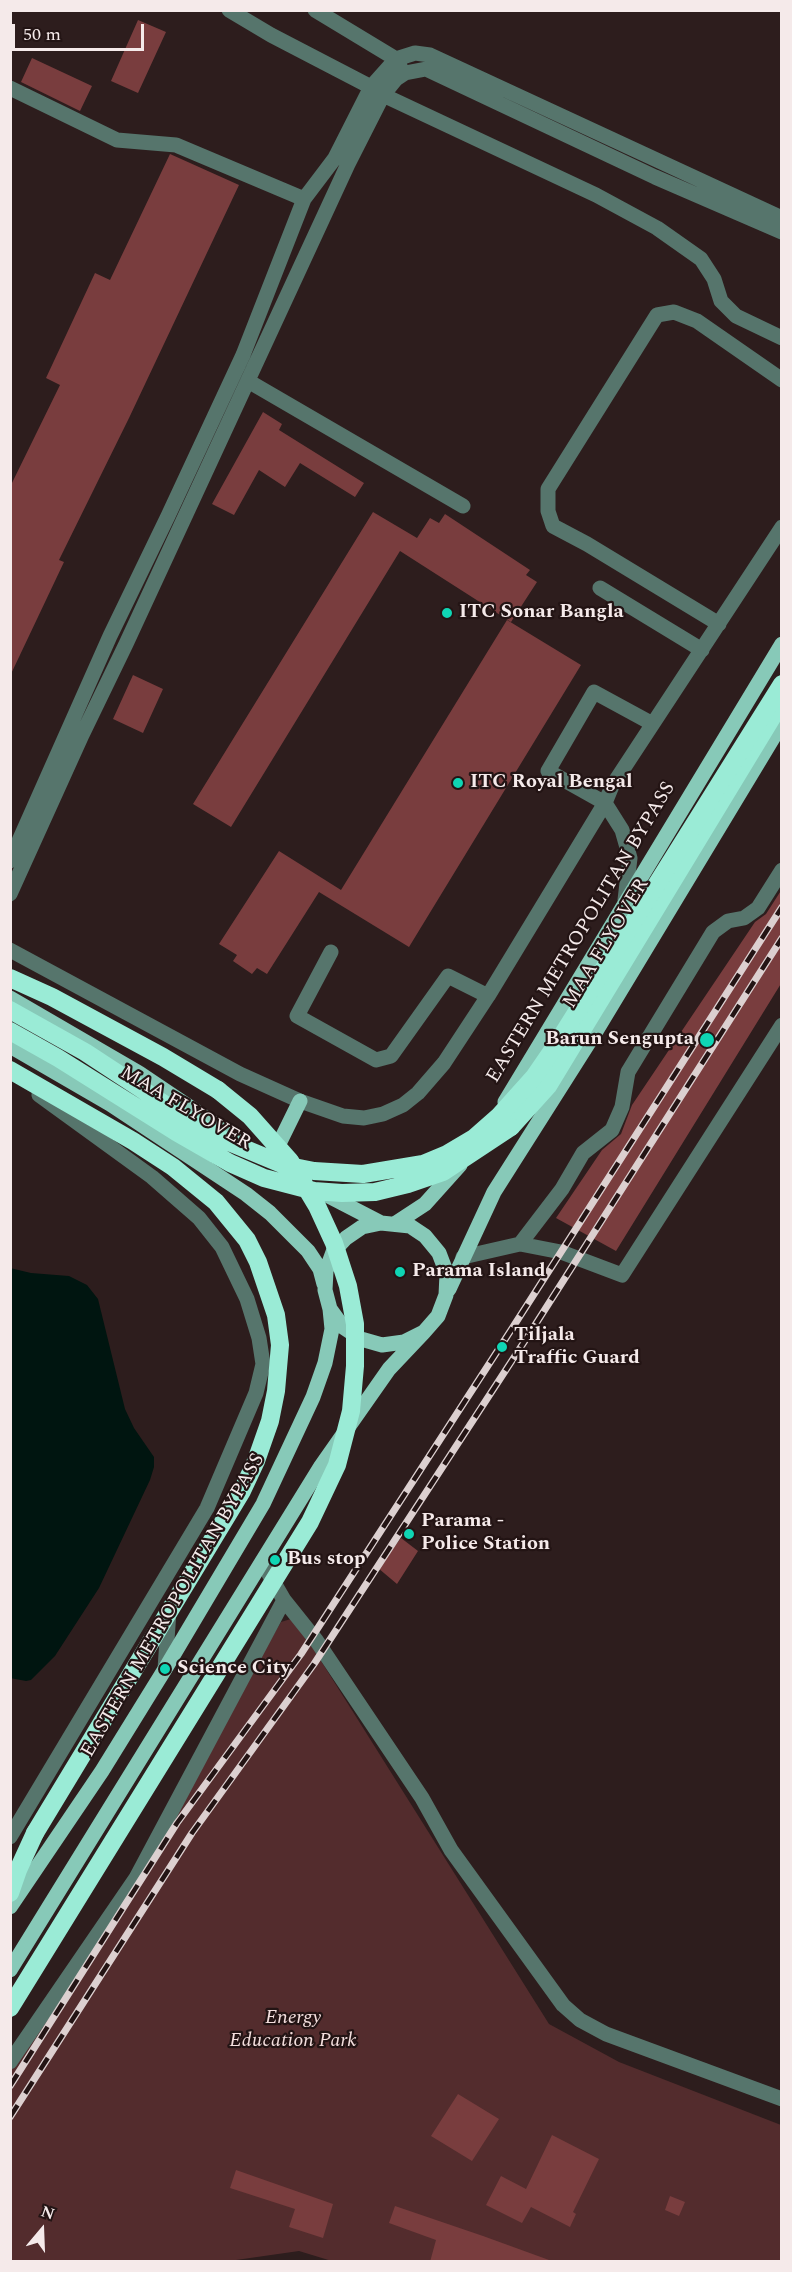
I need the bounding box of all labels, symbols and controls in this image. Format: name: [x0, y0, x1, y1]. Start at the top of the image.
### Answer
scale bar: [15, 12, 147, 50]
text: 50 m: [23, 21, 61, 48]
place label: ITC Sonar Bangla: [459, 601, 624, 625]
marker: ITC Sonar Bangla: [440, 606, 454, 620]
place label: ITC Royal Bengal: [470, 771, 632, 795]
marker: ITC Royal Bengal: [451, 776, 465, 790]
street label: EASTERN METROPOLITAN BYPASS: [482, 778, 682, 1088]
street label: MAA FLYOVER: [559, 875, 655, 1013]
place label: Barun Sengupta: [545, 1028, 694, 1052]
marker: Barun Sengupta: [698, 1031, 716, 1049]
street label: MAA FLYOVER: [115, 1062, 255, 1156]
place label: Parama Island: [412, 1260, 546, 1284]
marker: Parama Island: [393, 1265, 407, 1279]
place label: Tiljala Traffic Guard: [514, 1324, 640, 1371]
marker: Tiljala Traffic Guard: [495, 1340, 509, 1354]
street label: EASTERN METROPOLITAN BYPASS: [77, 1450, 271, 1762]
place label: Parama - Police Station: [421, 1510, 550, 1557]
marker: Parama - Police Station: [402, 1527, 416, 1541]
place label: Bus stop: [287, 1548, 366, 1572]
marker: Bus stop: [268, 1553, 282, 1567]
place label: Science City: [177, 1657, 290, 1681]
marker: Science City: [158, 1662, 172, 1676]
park label: Energy Education Park: [229, 2007, 357, 2054]
north arrow: [12, 2200, 72, 2260]
text: N: [38, 2200, 58, 2226]

